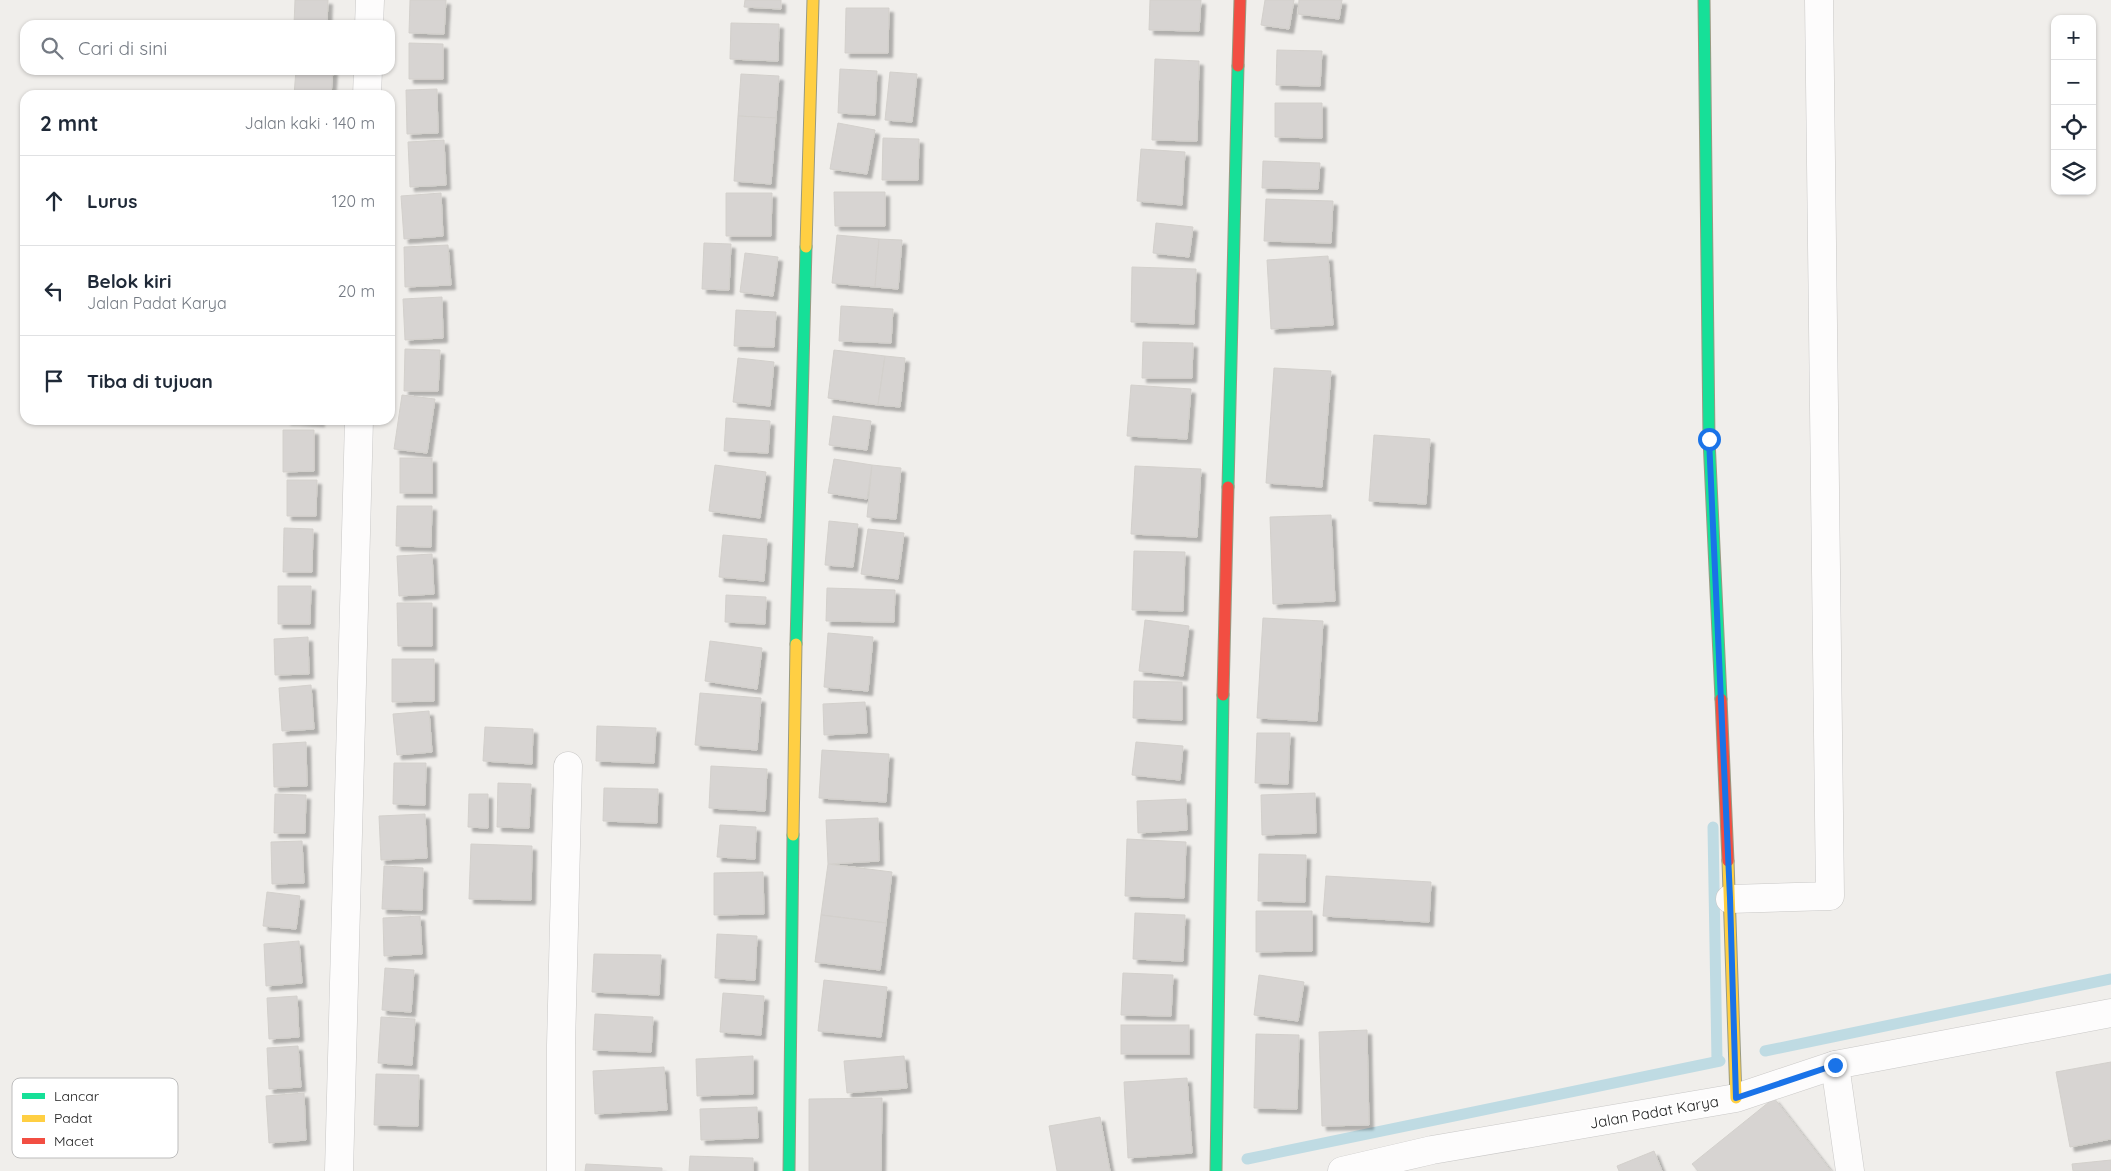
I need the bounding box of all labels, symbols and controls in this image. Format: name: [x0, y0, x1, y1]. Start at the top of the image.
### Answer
map controls: [2051, 15, 2096, 195]
button: +: [2051, 15, 2096, 60]
search box: [20, 20, 395, 75]
icon: search: [38, 34, 66, 62]
text: Cari di sini: [78, 36, 167, 60]
button: −: [2051, 60, 2096, 105]
button: locate: [2051, 105, 2096, 150]
text: 2 mnt: [40, 110, 98, 136]
text: Jalan kaki · 140 m: [245, 113, 375, 133]
button: layers: [2051, 150, 2096, 195]
icon: ahead: [40, 187, 68, 215]
text: Lurus: [87, 189, 137, 213]
text: 120 m: [332, 191, 375, 211]
text: Belok kiri: [87, 269, 172, 293]
icon: left: [40, 277, 68, 305]
text: 20 m: [338, 281, 375, 301]
text: Jalan Padat Karya: [87, 293, 227, 313]
icon: arrive: [40, 367, 68, 395]
text: Tiba di tujuan: [87, 369, 213, 393]
route start: [1698, 428, 1721, 451]
route end: [1824, 1054, 1847, 1077]
legend: [12, 1078, 178, 1158]
text: Lancar: [54, 1087, 100, 1105]
street label: Jalan Padat Karya: [1588, 1091, 1720, 1133]
text: Padat: [54, 1109, 93, 1127]
text: Macet: [54, 1132, 94, 1150]

